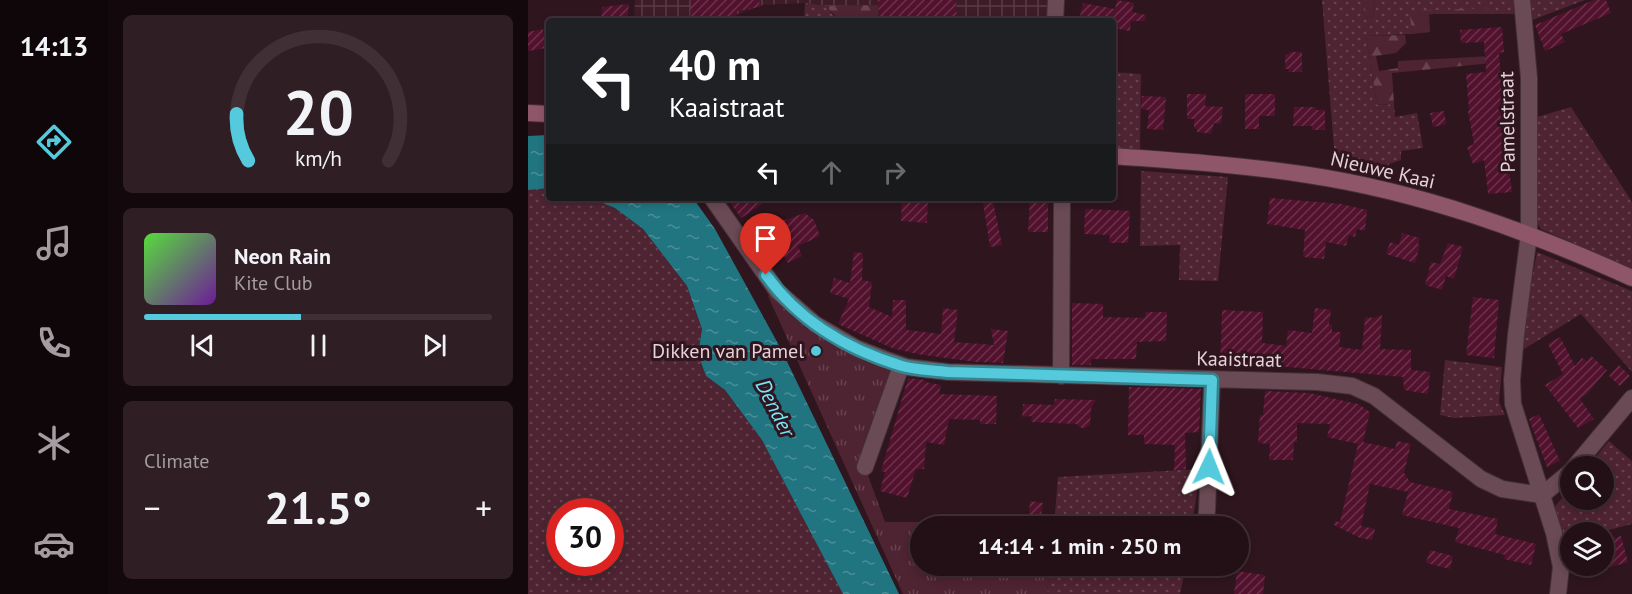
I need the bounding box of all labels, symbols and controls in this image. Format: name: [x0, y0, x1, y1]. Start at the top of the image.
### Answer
text: 14:13: [20, 29, 88, 63]
text: 40 m: [669, 37, 761, 92]
icon: left: [570, 42, 648, 120]
text: 20: [283, 71, 353, 152]
street label: Pamelstraat: [1493, 71, 1521, 173]
text: Kaaistraat: [669, 90, 784, 124]
icon: directions: [33, 121, 75, 163]
text: km/h: [294, 144, 341, 172]
street label: Nieuwe Kaai: [1328, 145, 1438, 195]
icon: left: [752, 156, 785, 189]
icon: ahead: [815, 156, 848, 189]
icon: right: [878, 156, 911, 189]
pin: [740, 213, 791, 275]
icon: music: [33, 222, 75, 264]
icon: arrive: [749, 222, 782, 255]
text: Neon Rain: [234, 242, 331, 270]
text: Kite Club: [234, 270, 312, 296]
icon: phone: [33, 322, 75, 364]
icon: previous: [186, 329, 219, 362]
icon: pause: [302, 329, 335, 362]
icon: next: [418, 329, 451, 362]
place label: Dikken van Pamel: [652, 338, 804, 364]
marker: Dikken van Pamel: [809, 344, 823, 358]
street label: Kaaistraat: [1196, 345, 1282, 373]
water label: Dender: [750, 374, 802, 443]
icon: climate: [33, 422, 75, 464]
position arrow: [1177, 435, 1241, 499]
text: Climate: [144, 448, 210, 474]
map controls: [1560, 456, 1614, 576]
button: search: [1560, 456, 1614, 510]
text: 21.5°: [264, 478, 372, 536]
text: −: [144, 486, 161, 529]
text: +: [475, 486, 492, 529]
speed limit sign: 30: [546, 498, 624, 576]
button: layers: [1560, 522, 1614, 576]
icon: car: [33, 523, 75, 565]
text: 14:14 · 1 min · 250 m: [978, 532, 1181, 560]

